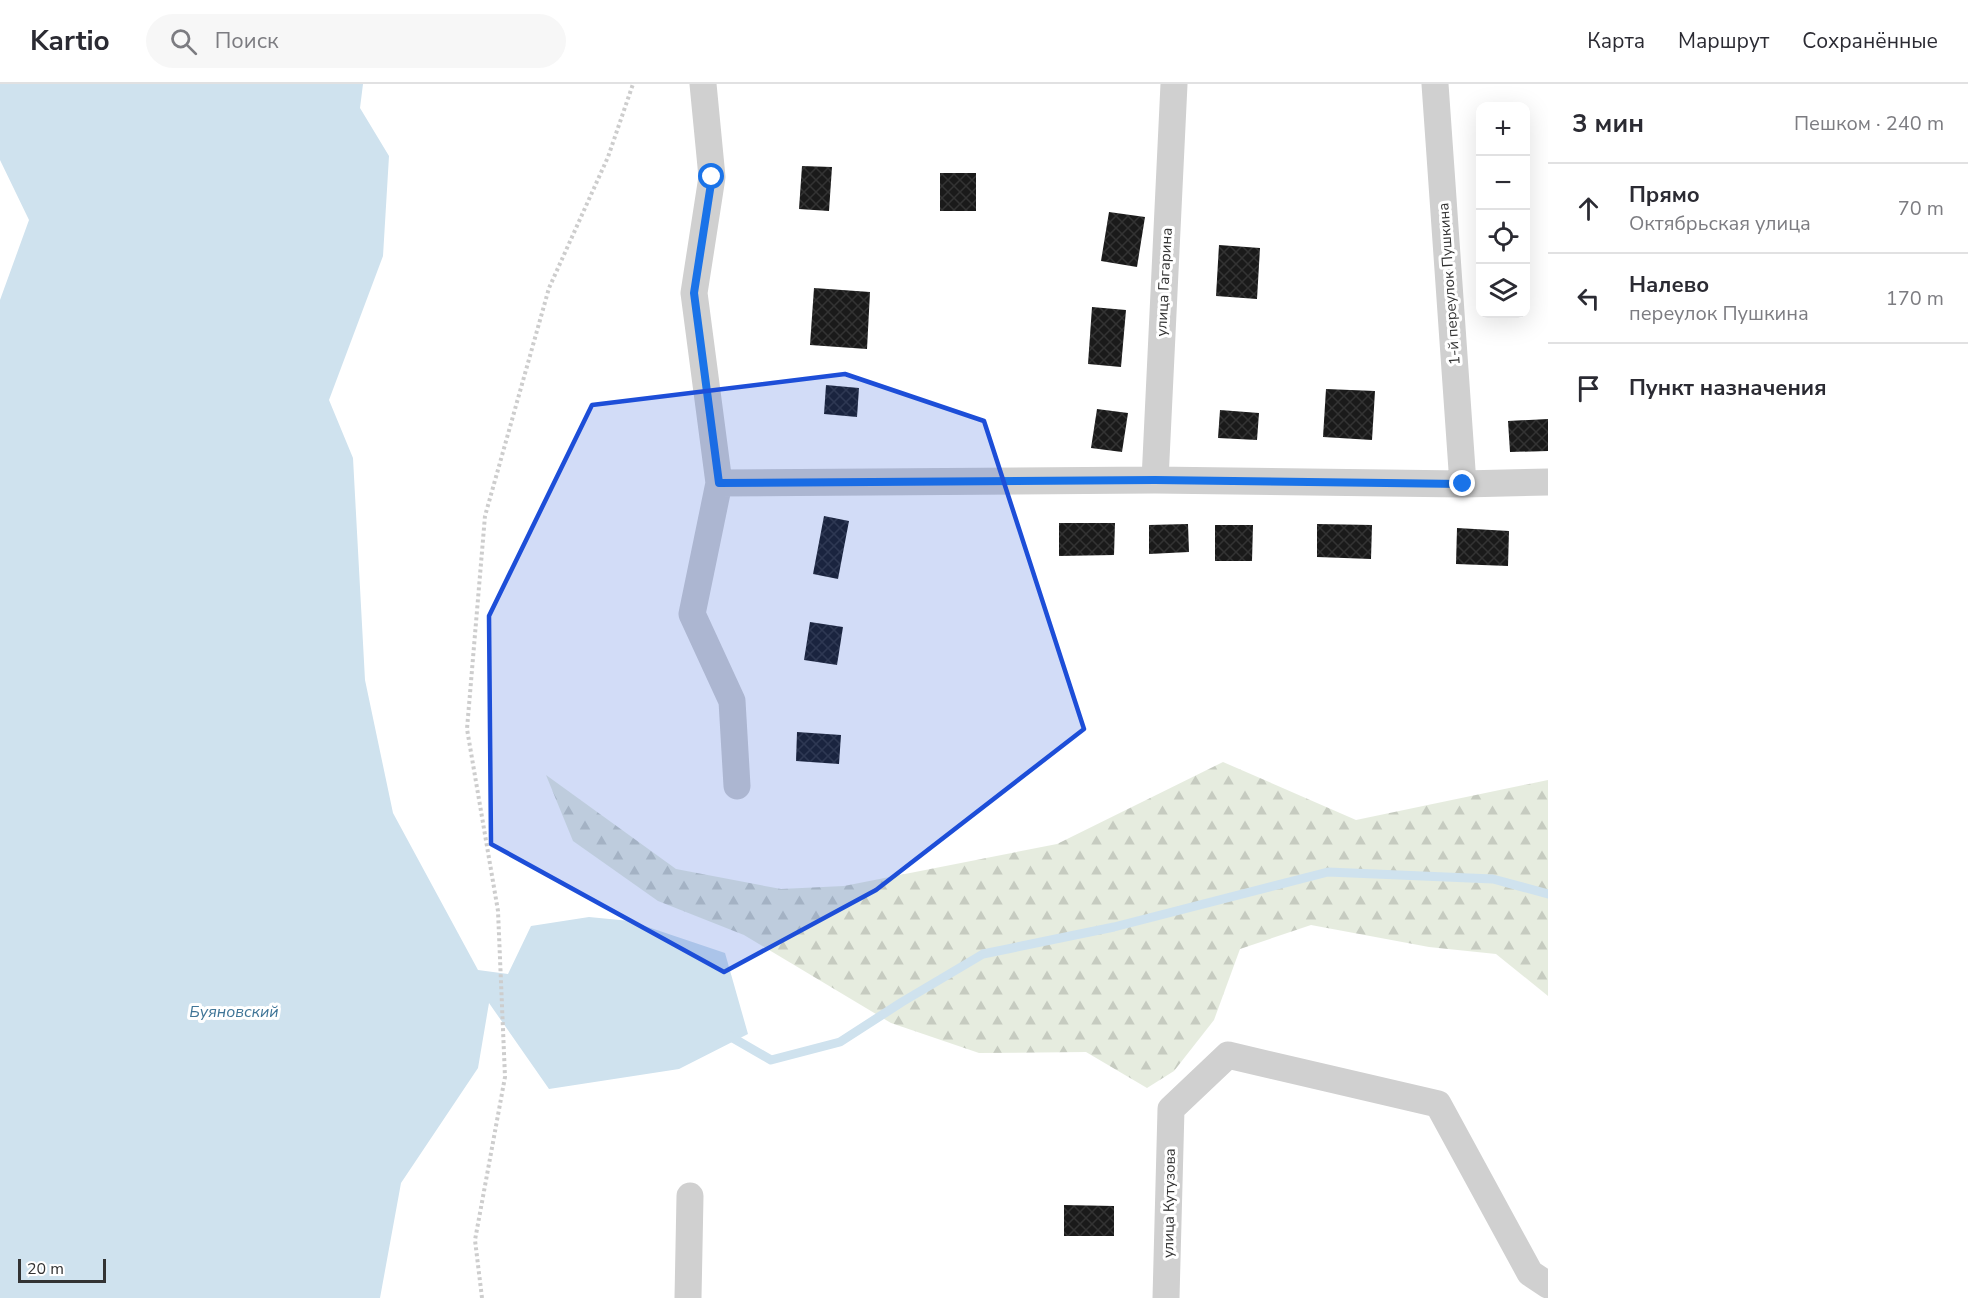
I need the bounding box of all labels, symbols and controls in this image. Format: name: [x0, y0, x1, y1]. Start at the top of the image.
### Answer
search box: [146, 14, 566, 68]
text: Kartio: [30, 22, 110, 60]
icon: search: [167, 25, 200, 58]
text: Поиск: [215, 26, 279, 56]
text: Карта: [1587, 27, 1645, 55]
text: Маршрут: [1678, 27, 1769, 55]
text: Сохранённые: [1802, 27, 1938, 55]
map controls: [1476, 102, 1530, 318]
button: +: [1476, 102, 1530, 156]
text: 3 мин: [1572, 106, 1644, 141]
text: Пешком · 240 m: [1794, 110, 1944, 137]
button: −: [1476, 156, 1530, 210]
route start: [698, 163, 724, 189]
text: Прямо: [1629, 180, 1700, 210]
icon: ahead: [1572, 192, 1605, 225]
text: 70 m: [1898, 195, 1944, 222]
street label: 1-й переулок Пушкина: [1433, 202, 1465, 366]
button: locate: [1476, 210, 1530, 264]
text: Октябрьская улица: [1629, 210, 1811, 237]
street label: улица Гагарина: [1151, 227, 1177, 337]
button: layers: [1476, 264, 1530, 318]
text: Налево: [1629, 270, 1709, 300]
icon: left: [1572, 282, 1605, 315]
text: 170 m: [1886, 285, 1944, 312]
text: переулок Пушкина: [1629, 300, 1809, 327]
icon: arrive: [1572, 372, 1605, 405]
text: Пункт назначения: [1629, 373, 1827, 403]
route end: [1449, 470, 1475, 496]
water label: Буяновский: [189, 1001, 279, 1023]
street label: улица Кутузова: [1158, 1148, 1180, 1258]
scale bar: [18, 1256, 106, 1284]
text: 20 m: [27, 1258, 64, 1280]

